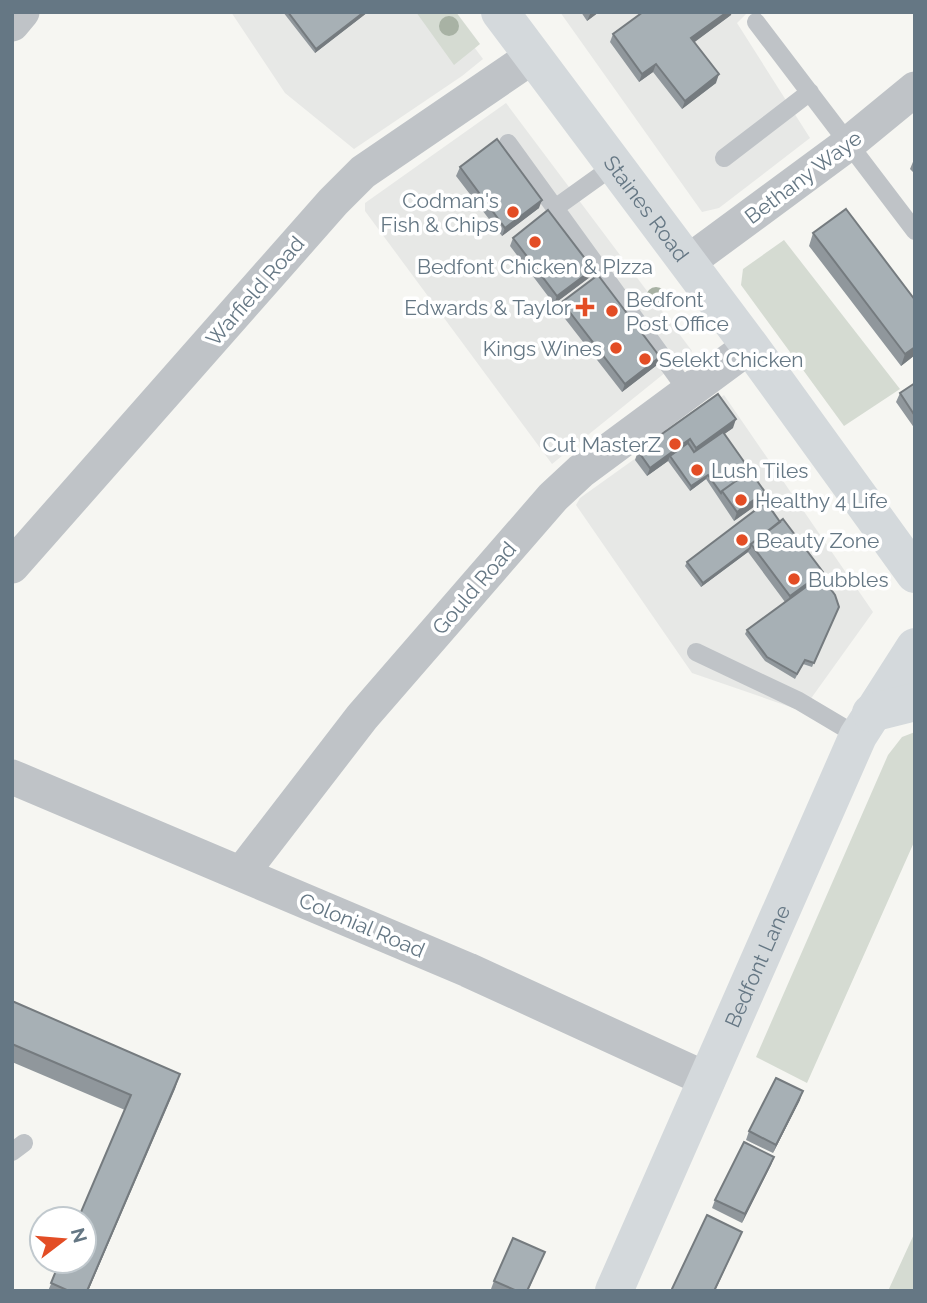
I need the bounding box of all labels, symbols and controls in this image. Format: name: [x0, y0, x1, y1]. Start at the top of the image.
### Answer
street label: Bethany Waye: [740, 125, 866, 229]
street label: Staines Road: [599, 150, 695, 266]
place label: Codman's Fish & Chips: [381, 188, 499, 237]
marker: Codman's Fish & Chips: [505, 204, 521, 220]
street label: Warfield Road: [201, 231, 309, 351]
marker: Bedfont Chicken & PIzza: [527, 234, 543, 250]
place label: Bedfont Chicken & PIzza: [417, 254, 653, 279]
place label: Bedfont Post Office: [626, 287, 729, 336]
place label: Edwards & Taylor: [404, 295, 572, 320]
marker: Edwards & Taylor: [577, 299, 593, 315]
marker: Bedfont Post Office: [604, 303, 620, 319]
place label: Kings Wines: [483, 336, 602, 361]
marker: Kings Wines: [608, 340, 624, 356]
place label: Selekt Chicken: [659, 347, 804, 372]
marker: Selekt Chicken: [637, 351, 653, 367]
place label: Cut MasterZ: [542, 432, 661, 457]
marker: Cut MasterZ: [667, 436, 683, 452]
place label: Lush Tiles: [711, 458, 808, 483]
marker: Lush Tiles: [689, 462, 705, 478]
place label: Healthy 4 Life: [755, 488, 888, 513]
marker: Healthy 4 Life: [733, 492, 749, 508]
place label: Beauty Zone: [756, 528, 879, 553]
marker: Beauty Zone: [734, 532, 750, 548]
street label: Gould Road: [427, 537, 521, 639]
place label: Bubbles: [808, 567, 889, 592]
marker: Bubbles: [786, 571, 802, 587]
street label: Colonial Road: [295, 887, 429, 963]
street label: Bedfont Lane: [719, 901, 795, 1031]
north arrow: [28, 1205, 98, 1275]
text: N: [67, 1225, 92, 1245]

